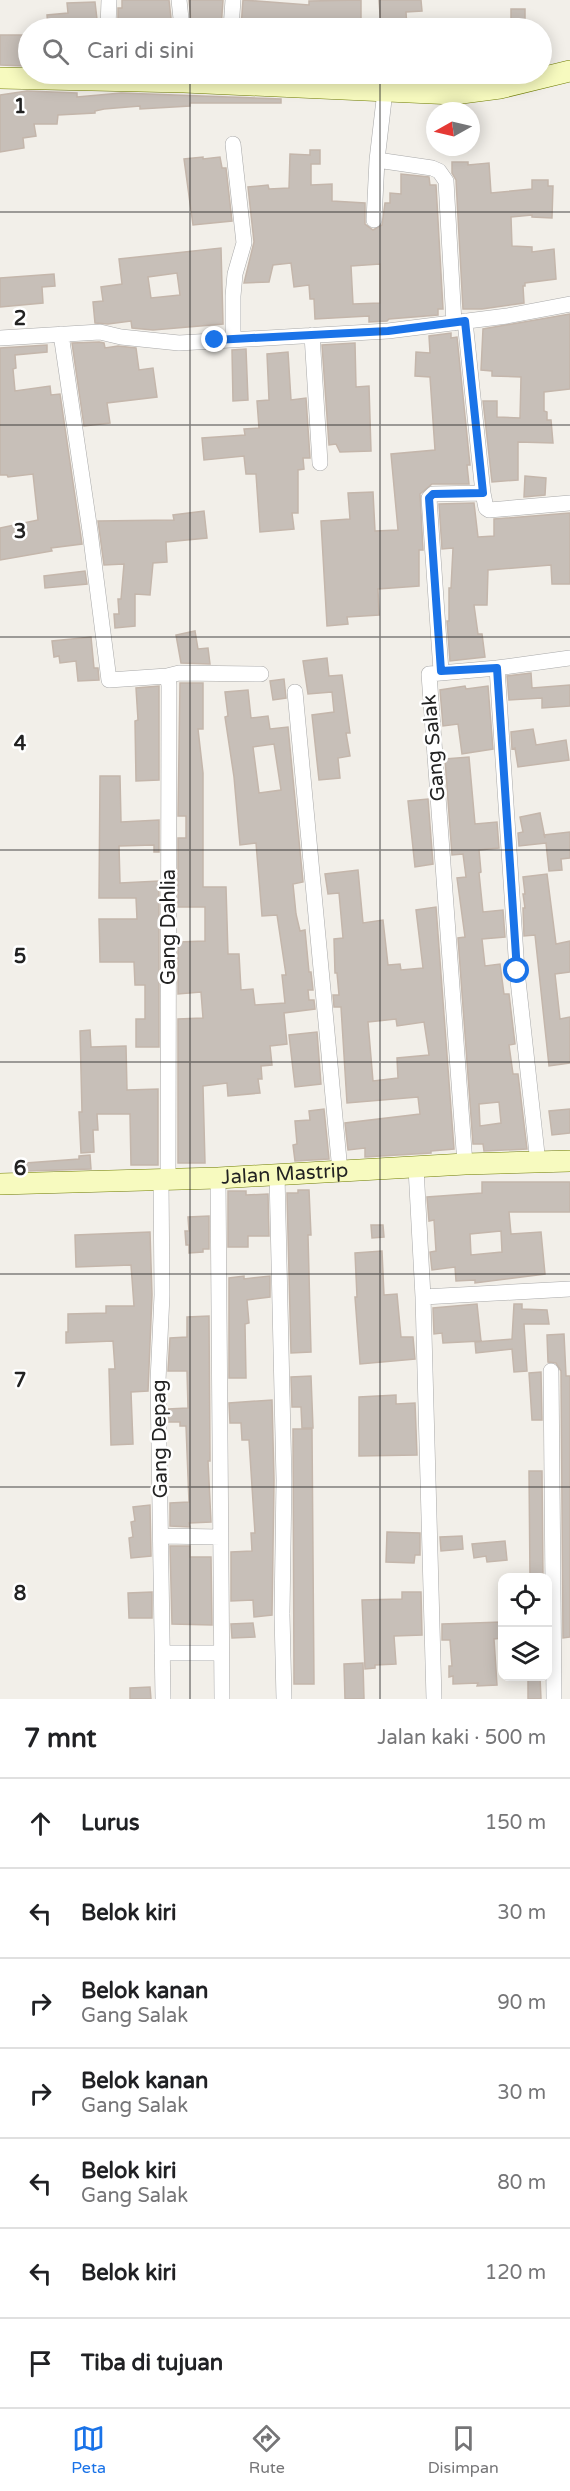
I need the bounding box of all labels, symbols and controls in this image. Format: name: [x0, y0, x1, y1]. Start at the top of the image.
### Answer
search box: [18, 18, 552, 84]
icon: search: [39, 35, 72, 68]
text: Cari di sini: [87, 38, 194, 64]
text: 1: [14, 95, 26, 119]
north arrow: [426, 102, 480, 156]
text: 2: [14, 307, 26, 331]
route end: [201, 326, 227, 352]
text: 3: [14, 520, 26, 544]
street label: Gang Salak: [417, 694, 451, 802]
text: 4: [14, 732, 27, 756]
street label: Gang Dahlia: [157, 869, 181, 985]
text: 5: [14, 945, 26, 969]
route start: [503, 957, 529, 983]
text: 6: [14, 1157, 26, 1181]
street label: Jalan Mastrip: [221, 1159, 349, 1190]
text: 7: [14, 1369, 26, 1393]
street label: Gang Depag: [147, 1379, 173, 1499]
map controls: [498, 1573, 552, 1681]
button: locate: [498, 1573, 552, 1627]
text: 8: [14, 1582, 26, 1606]
button: layers: [498, 1627, 552, 1681]
text: 7 mnt: [24, 1723, 96, 1754]
text: Jalan kaki · 500 m: [377, 1726, 546, 1750]
icon: ahead: [24, 1807, 57, 1840]
text: Lurus: [81, 1810, 139, 1836]
text: 150 m: [485, 1811, 546, 1835]
icon: left: [24, 1897, 57, 1930]
text: Belok kiri: [81, 1900, 177, 1926]
text: 30 m: [497, 1901, 546, 1925]
text: Belok kanan: [81, 1978, 208, 2004]
icon: right: [24, 1987, 57, 2020]
text: 90 m: [497, 1991, 546, 2015]
text: Gang Salak: [81, 2004, 188, 2028]
text: Belok kanan: [81, 2068, 208, 2094]
icon: right: [24, 2077, 57, 2110]
text: 30 m: [497, 2081, 546, 2105]
text: Gang Salak: [81, 2094, 188, 2118]
text: Belok kiri: [81, 2158, 177, 2184]
icon: left: [24, 2167, 57, 2200]
text: 80 m: [497, 2171, 546, 2195]
text: Gang Salak: [81, 2184, 188, 2208]
icon: left: [24, 2257, 57, 2290]
text: Belok kiri: [81, 2260, 177, 2286]
text: 120 m: [485, 2261, 546, 2285]
icon: arrive: [24, 2347, 57, 2380]
text: Tiba di tujuan: [81, 2350, 223, 2376]
tab: Peta: [71, 2422, 106, 2478]
tab: Rute: [249, 2422, 285, 2478]
tab: Disimpan: [428, 2422, 499, 2478]

